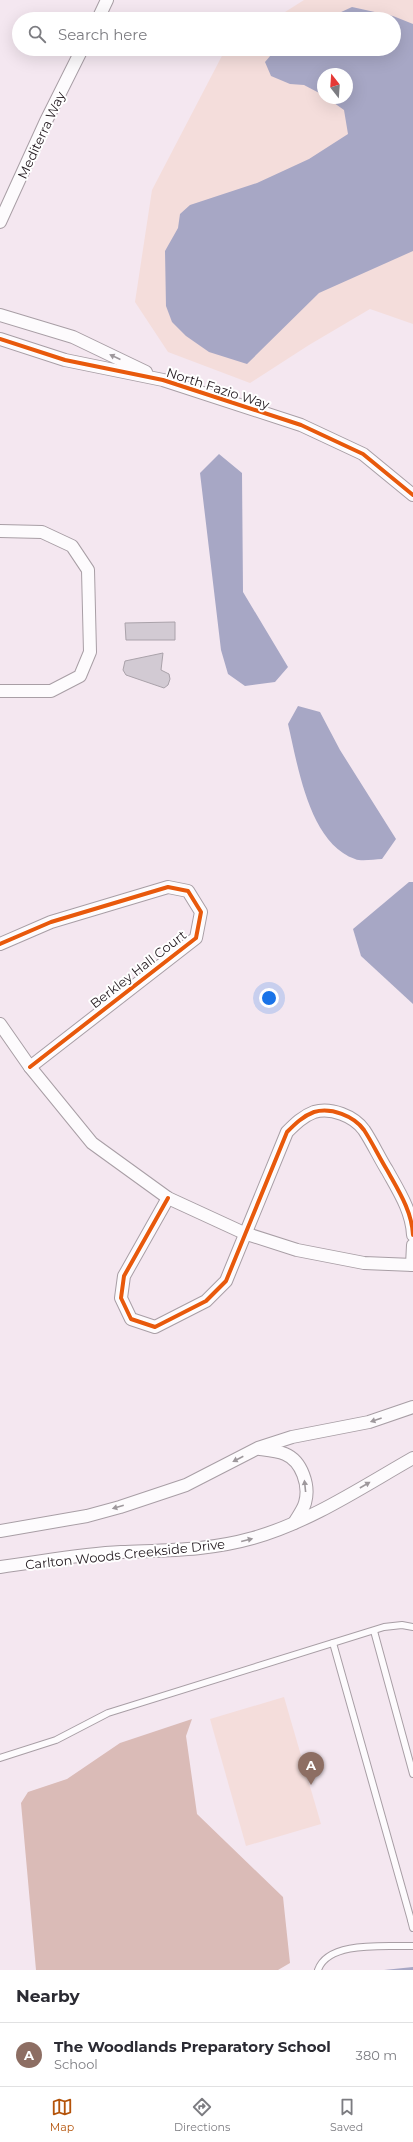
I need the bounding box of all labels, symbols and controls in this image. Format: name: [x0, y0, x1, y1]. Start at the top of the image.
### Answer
search box: [12, 12, 401, 56]
icon: search: [26, 23, 48, 45]
text: Search here: [58, 25, 147, 44]
north arrow: [317, 68, 353, 104]
street label: Mediterra Way: [14, 88, 69, 181]
one-way arrow: [110, 354, 121, 360]
street label: North Fazio Way: [165, 364, 272, 412]
street label: Berkley Hall Court: [87, 927, 189, 1011]
your location: [259, 988, 279, 1008]
one-way arrow: [370, 1417, 382, 1423]
one-way arrow: [232, 1456, 244, 1462]
one-way arrow: [302, 1480, 309, 1493]
one-way arrow: [359, 1482, 370, 1489]
one-way arrow: [112, 1504, 124, 1510]
street label: Carlton Woods Creekside Drive: [24, 1536, 226, 1572]
one-way arrow: [241, 1536, 253, 1542]
pin: A: [298, 1752, 324, 1785]
text: Nearby: [16, 1986, 80, 2006]
text: The Woodlands Preparatory School: [54, 2037, 331, 2056]
text: A: [24, 2047, 34, 2063]
text: 380 m: [356, 2047, 397, 2063]
text: School: [54, 2056, 98, 2072]
tab: Map: [50, 2096, 74, 2134]
tab: Directions: [174, 2096, 230, 2134]
tab: Saved: [330, 2096, 363, 2134]

